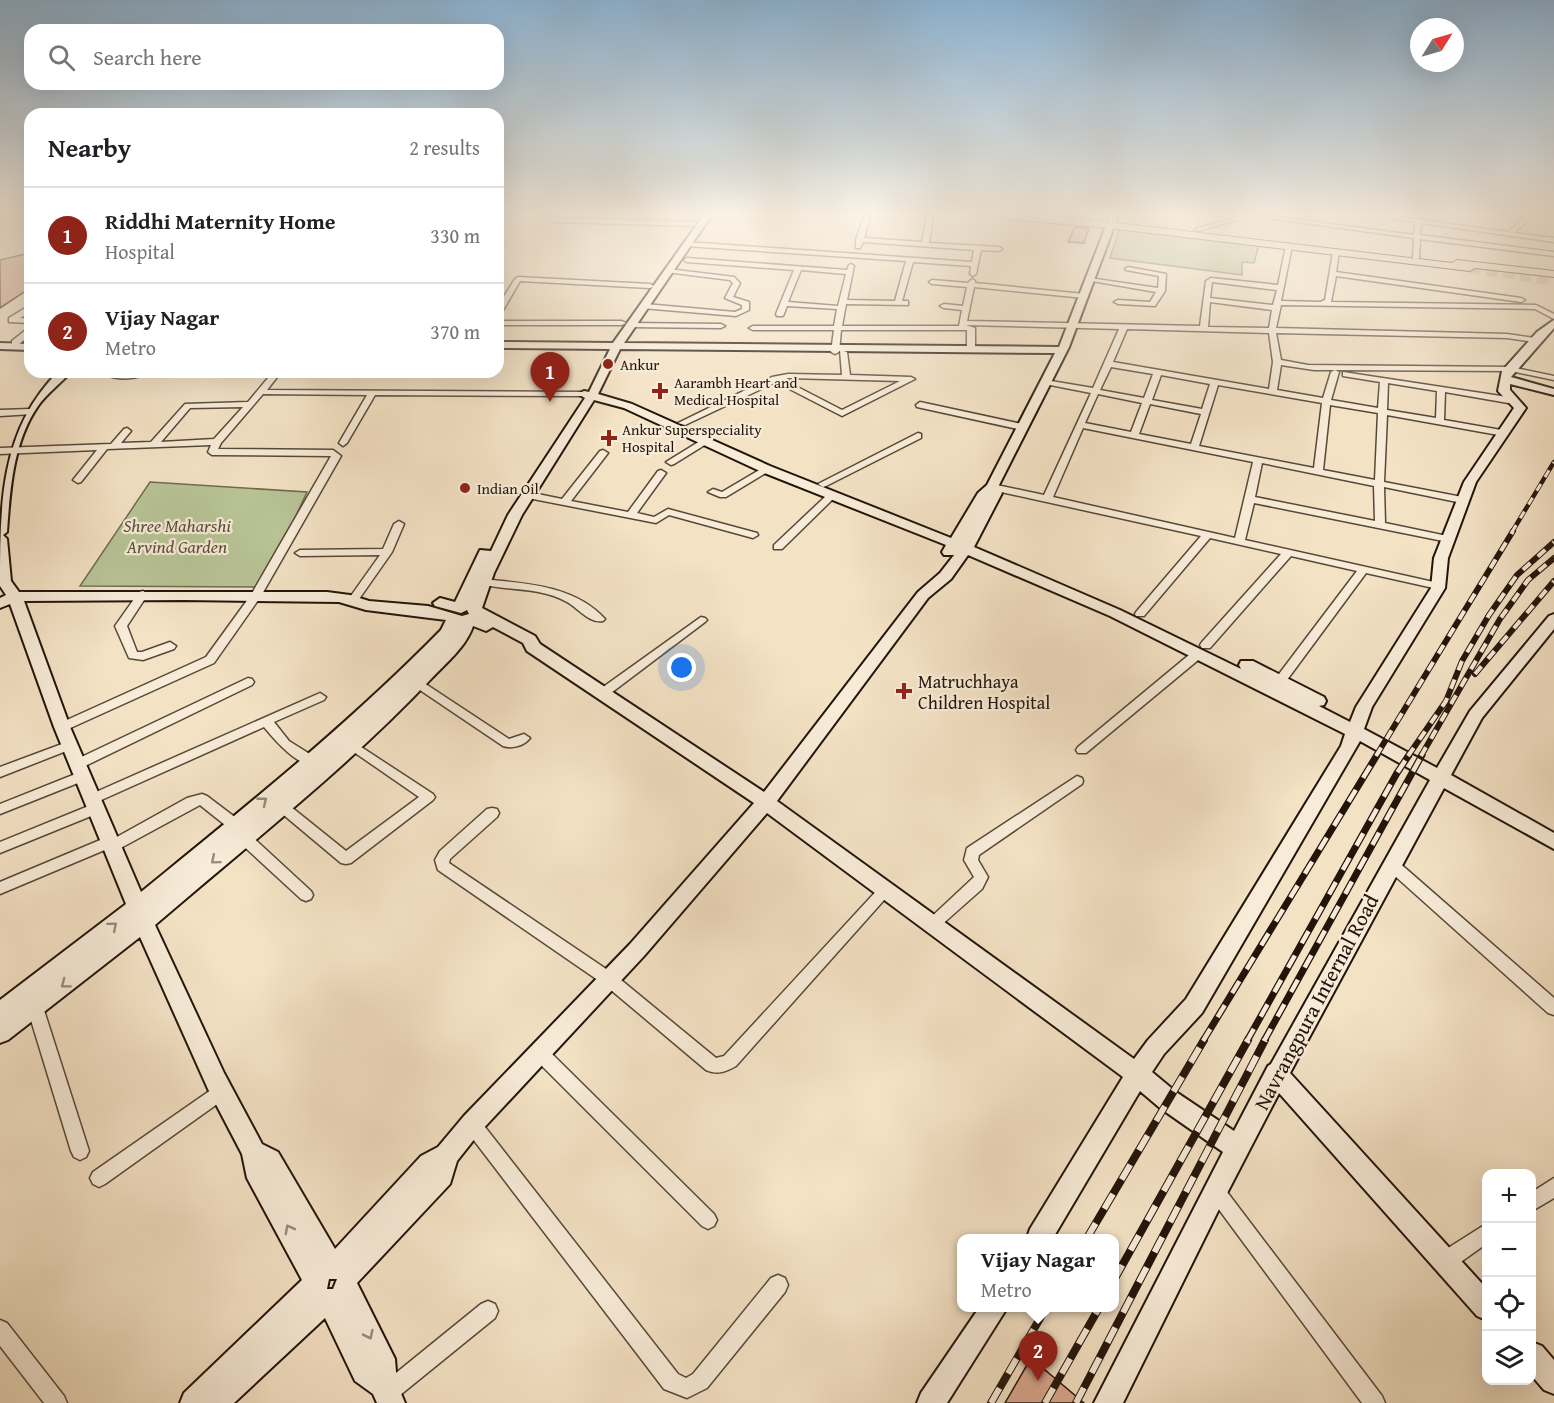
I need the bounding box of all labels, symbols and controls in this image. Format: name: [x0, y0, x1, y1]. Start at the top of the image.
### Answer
north arrow: [1410, 18, 1464, 72]
search box: [24, 24, 504, 90]
icon: search: [45, 41, 78, 74]
text: Search here: [93, 41, 202, 73]
text: Nearby: [48, 128, 131, 167]
text: 2 results: [409, 133, 480, 162]
text: Riddhi Maternity Home: [105, 205, 336, 237]
text: 1: [62, 221, 73, 250]
text: 330 m: [430, 221, 480, 250]
text: Hospital: [105, 237, 175, 266]
text: Vijay Nagar: [105, 301, 219, 333]
text: 2: [62, 317, 73, 346]
text: 370 m: [430, 317, 480, 346]
text: Metro: [105, 333, 156, 362]
pin: 1: [530, 352, 570, 402]
place label: Ankur: [620, 354, 659, 375]
marker: Ankur: [601, 357, 615, 371]
place label: Aarambh Heart and Medical Hospital: [674, 372, 797, 410]
marker: Aarambh Heart and Medical Hospital: [651, 382, 669, 400]
place label: Ankur Superspeciality Hospital: [622, 419, 762, 457]
marker: Ankur Superspeciality Hospital: [600, 429, 618, 447]
place label: Indian Oil: [477, 478, 539, 499]
marker: Indian Oil: [458, 481, 472, 495]
park label: Shree Maharshi Arvind Garden: [123, 512, 231, 560]
your location: [667, 653, 696, 682]
place label: Matruchhaya Children Hospital: [918, 668, 1050, 716]
marker: Matruchhaya Children Hospital: [895, 682, 913, 700]
one-way arrow: [257, 798, 268, 809]
one-way arrow: [211, 853, 222, 864]
street label: Navrangpura Internal Road: [1246, 888, 1386, 1115]
one-way arrow: [107, 922, 118, 933]
one-way arrow: [61, 977, 72, 988]
map controls: [1482, 1169, 1536, 1385]
button: +: [1482, 1169, 1536, 1223]
button: −: [1482, 1223, 1536, 1277]
one-way arrow: [285, 1225, 296, 1236]
popup: [957, 1234, 1119, 1312]
text: Vijay Nagar: [981, 1243, 1095, 1275]
text: Metro: [981, 1275, 1032, 1304]
button: locate: [1482, 1277, 1536, 1331]
one-way arrow: [362, 1329, 374, 1340]
button: layers: [1482, 1331, 1536, 1385]
pin: 2: [1018, 1332, 1058, 1381]

